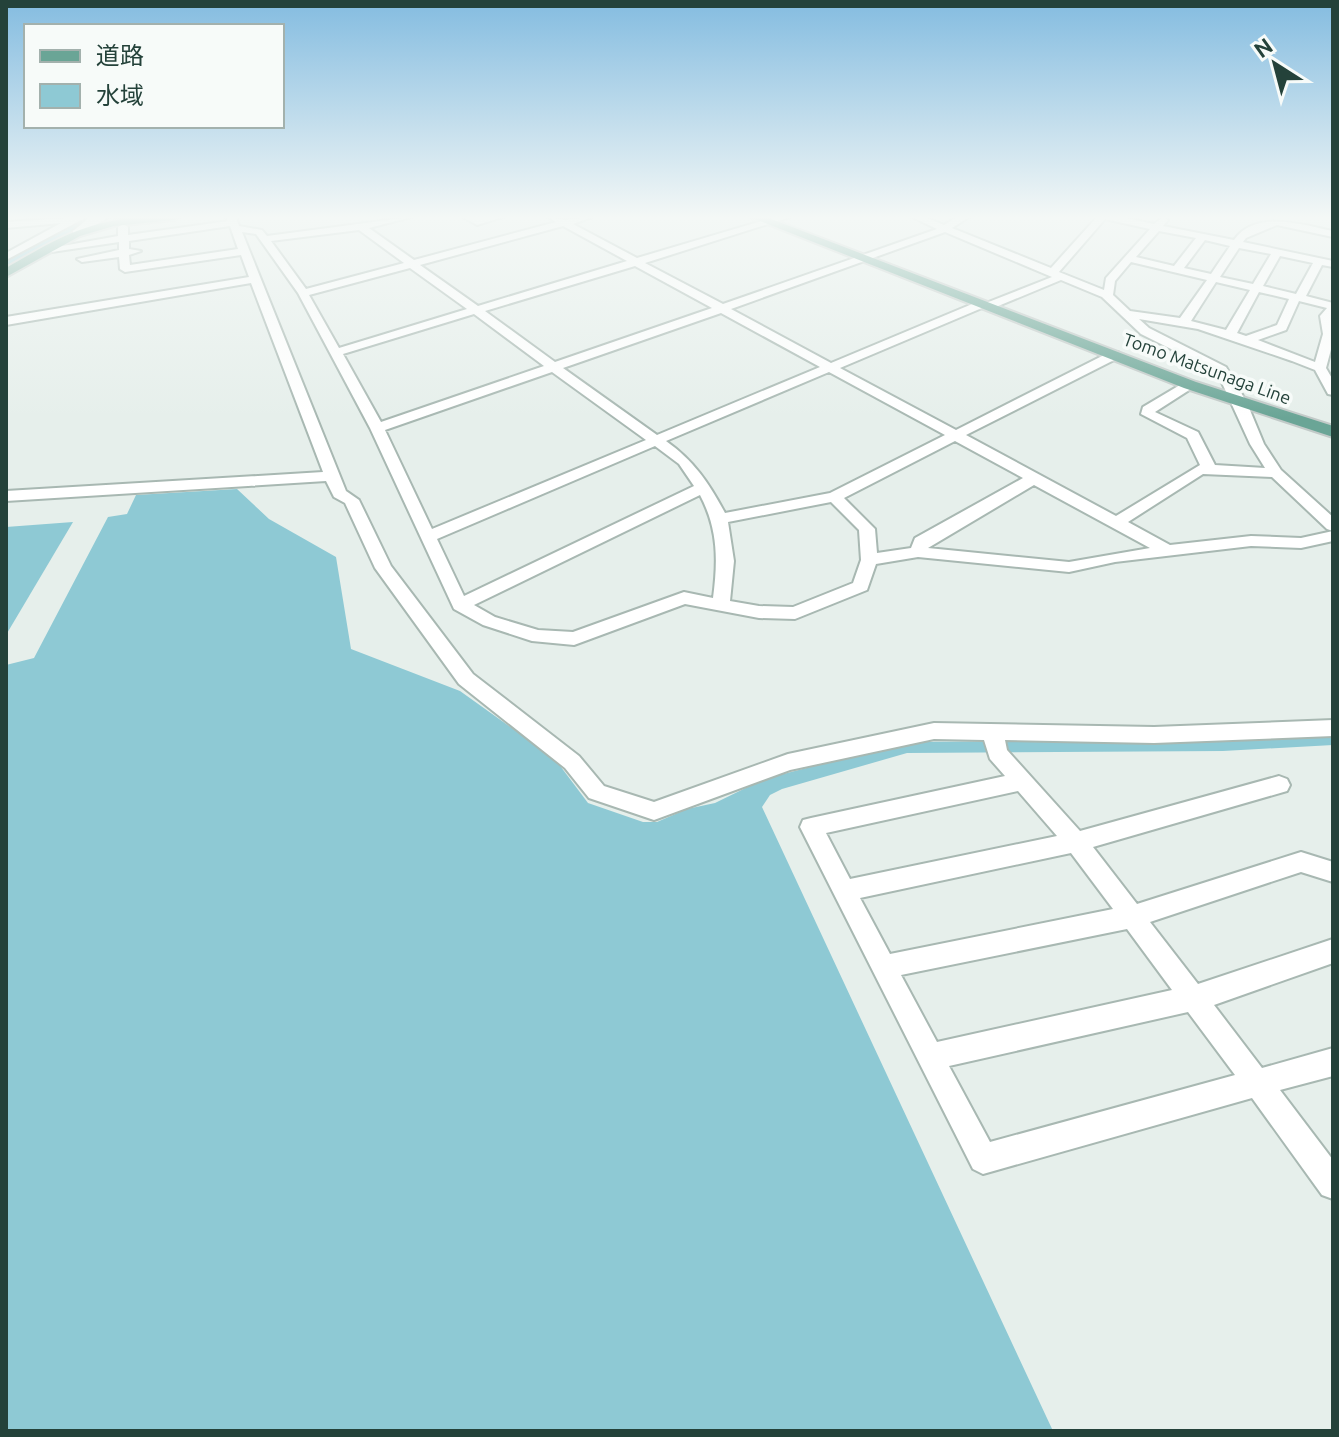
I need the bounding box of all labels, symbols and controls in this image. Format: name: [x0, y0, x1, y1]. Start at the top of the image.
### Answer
legend: [24, 24, 284, 128]
north arrow: [1235, 24, 1315, 104]
text: N: [1249, 32, 1277, 62]
text: 道路: [96, 42, 144, 69]
text: 水域: [96, 82, 144, 109]
street label: Tomo Matsunaga Line: [1121, 328, 1294, 408]

